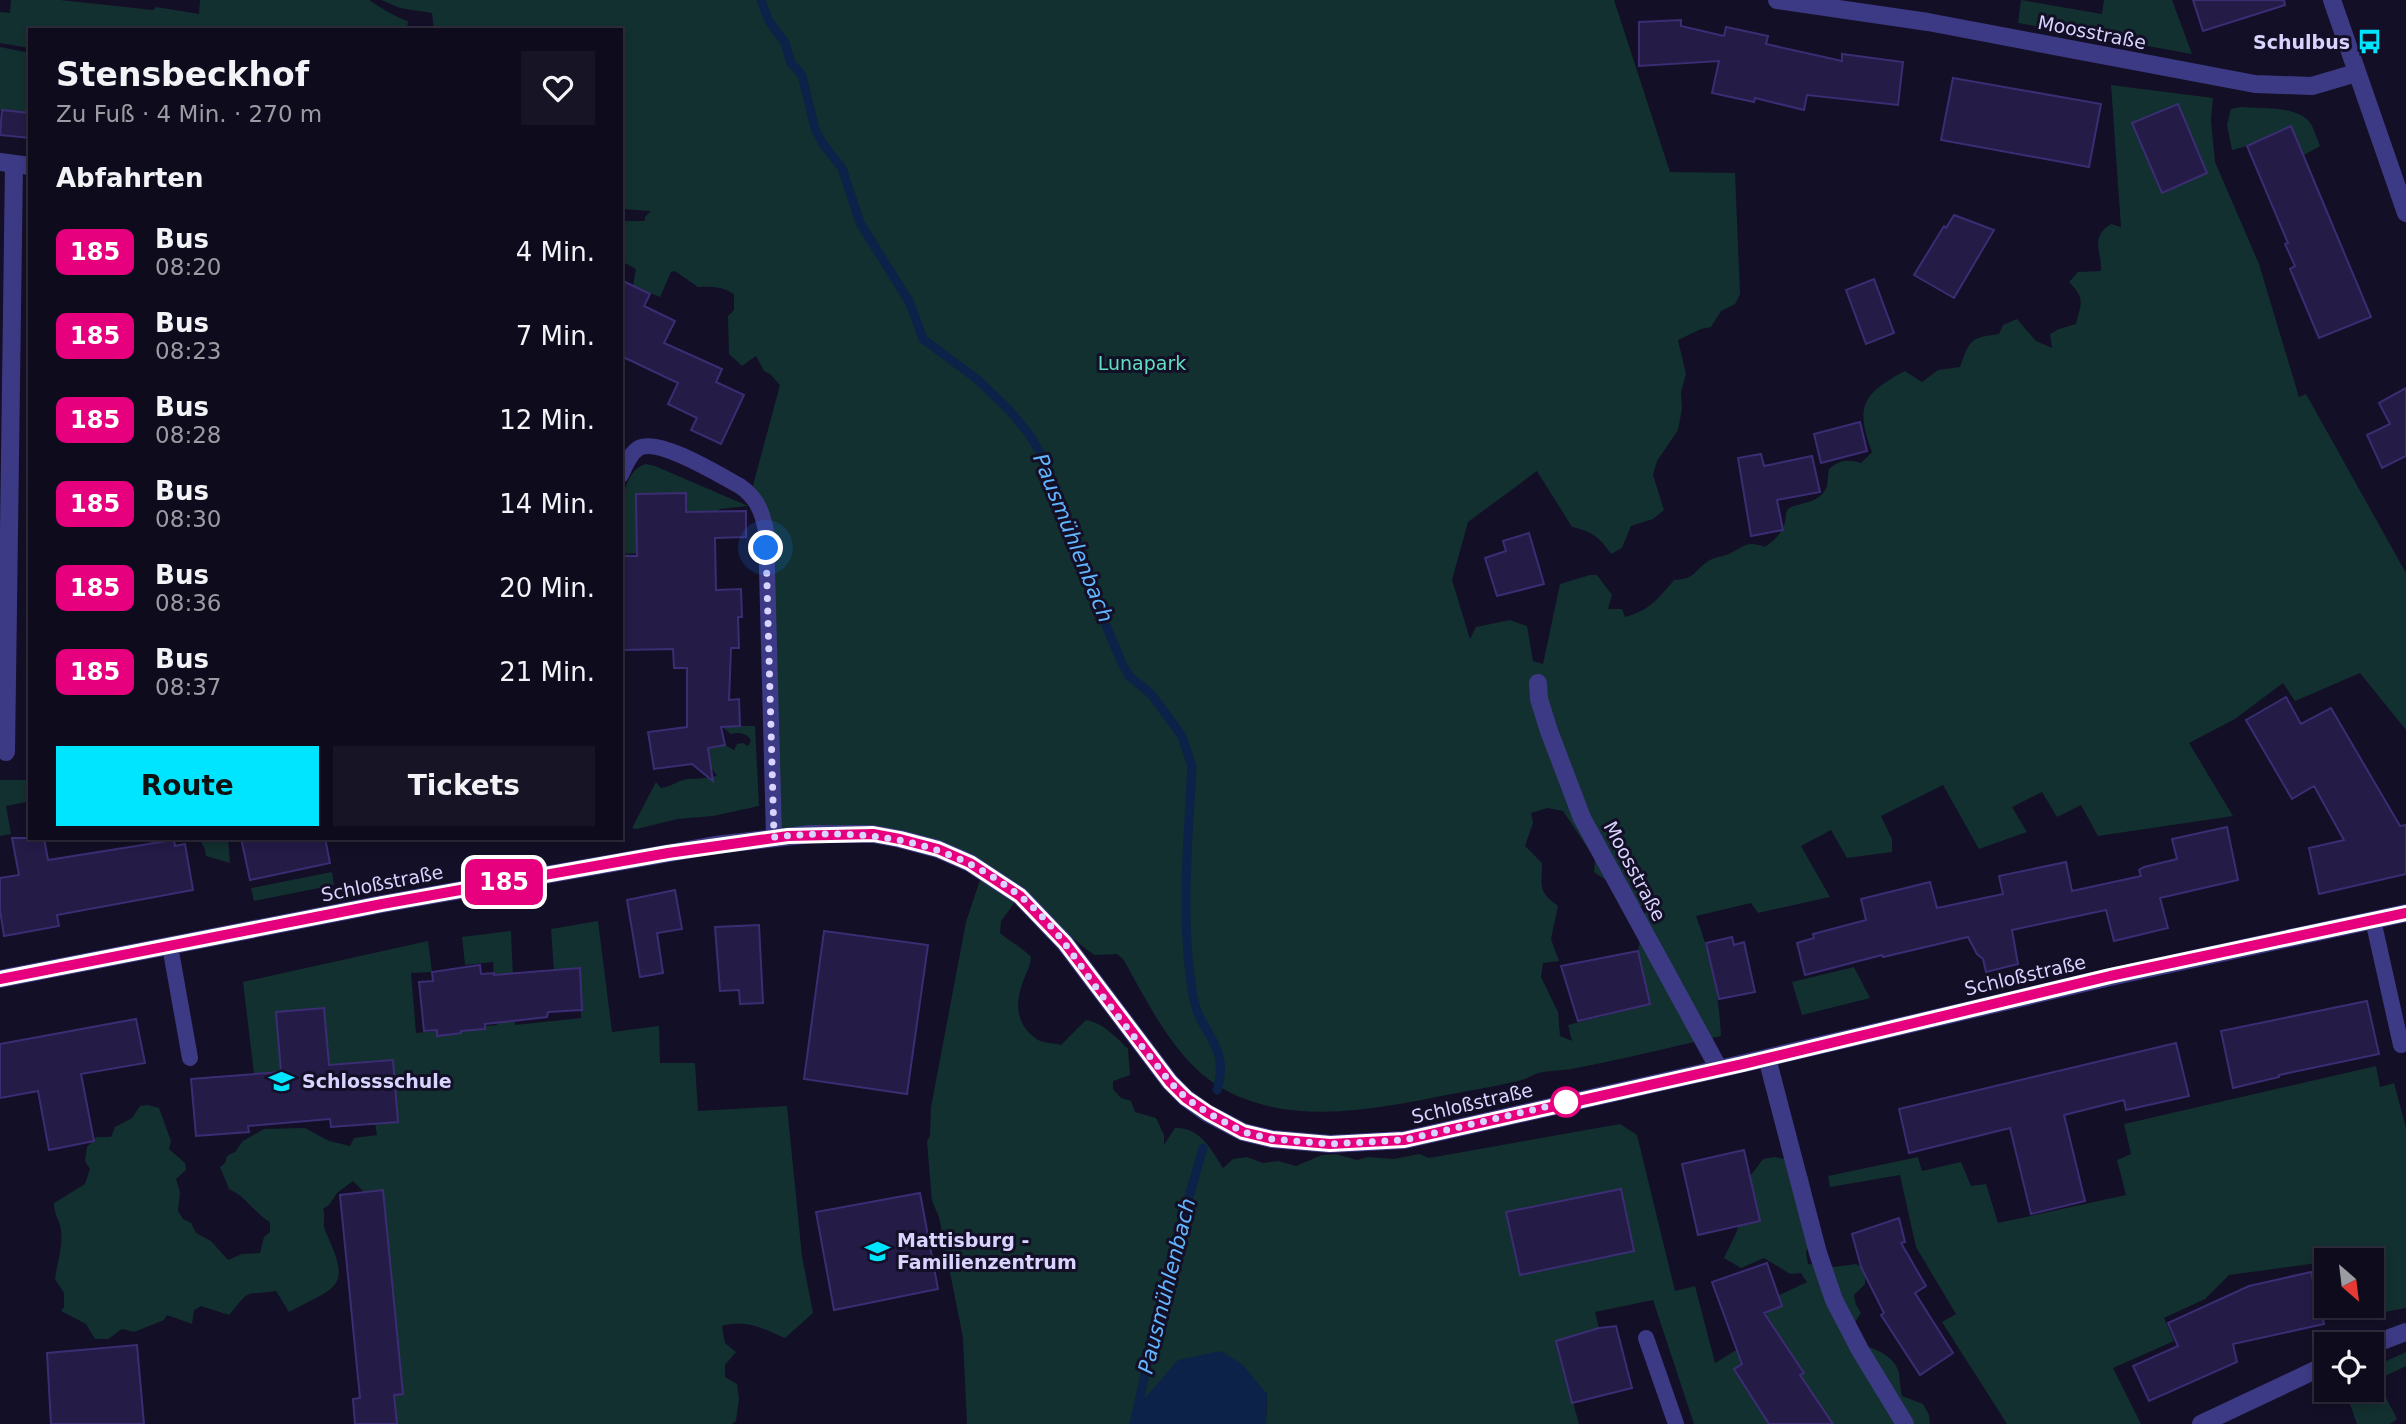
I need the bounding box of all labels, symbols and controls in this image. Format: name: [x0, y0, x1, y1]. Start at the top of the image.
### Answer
street label: Moosstraße: [2036, 11, 2148, 53]
bus stop icon: Schulbus: [2356, 28, 2384, 56]
place label: Schulbus: [2253, 31, 2350, 53]
button: heart: [521, 51, 595, 125]
text: Stensbeckhof: [56, 55, 309, 94]
text: Zu Fuß · 4 Min. · 270 m: [56, 101, 322, 127]
text: Abfahrten: [56, 163, 204, 193]
text: Bus: [155, 224, 209, 254]
text: 4 Min.: [516, 237, 595, 267]
text: 185: [70, 238, 120, 266]
text: 08:20: [155, 254, 221, 280]
text: Bus: [155, 308, 209, 338]
text: 7 Min.: [516, 321, 595, 351]
text: 185: [70, 322, 120, 350]
text: 08:23: [155, 338, 221, 364]
park label: Lunapark: [1098, 352, 1186, 374]
text: Bus: [155, 392, 209, 422]
text: 12 Min.: [499, 405, 595, 435]
text: 185: [70, 406, 120, 434]
text: 08:28: [155, 422, 221, 448]
water label: Pausmühlenbach: [1028, 450, 1118, 626]
text: Bus: [155, 476, 209, 506]
text: 14 Min.: [499, 489, 595, 519]
text: 185: [70, 490, 120, 518]
text: 08:30: [155, 506, 221, 532]
your location: [748, 530, 783, 565]
text: Bus: [155, 560, 209, 590]
text: 20 Min.: [499, 573, 595, 603]
text: 185: [70, 574, 120, 602]
text: 08:36: [155, 590, 221, 616]
text: Bus: [155, 644, 209, 674]
text: 21 Min.: [499, 657, 595, 687]
text: 185: [70, 658, 120, 686]
text: 08:37: [155, 674, 221, 700]
button: Route: [56, 746, 319, 826]
button: Tickets: [333, 746, 595, 826]
street label: Moosstraße: [1599, 817, 1671, 925]
line badge: 185: [464, 859, 544, 905]
street label: Schloßstraße: [319, 860, 445, 906]
text: 185: [479, 868, 529, 896]
street label: Schloßstraße: [1962, 950, 2088, 1000]
school or university icon: Schlossschule: [268, 1067, 296, 1095]
place label: Schlossschule: [302, 1070, 452, 1092]
street label: Schloßstraße: [1409, 1078, 1535, 1128]
unlabelled marker: [1551, 1087, 1581, 1117]
water label: Pausmühlenbach: [1134, 1196, 1200, 1376]
place label: Mattisburg - Familienzentrum: [897, 1229, 1077, 1273]
school or university icon: Mattisburg - Familienzentrum: [863, 1237, 891, 1265]
north arrow: [2314, 1248, 2384, 1318]
map controls: [2314, 1248, 2384, 1402]
button: locate: [2314, 1332, 2384, 1402]

